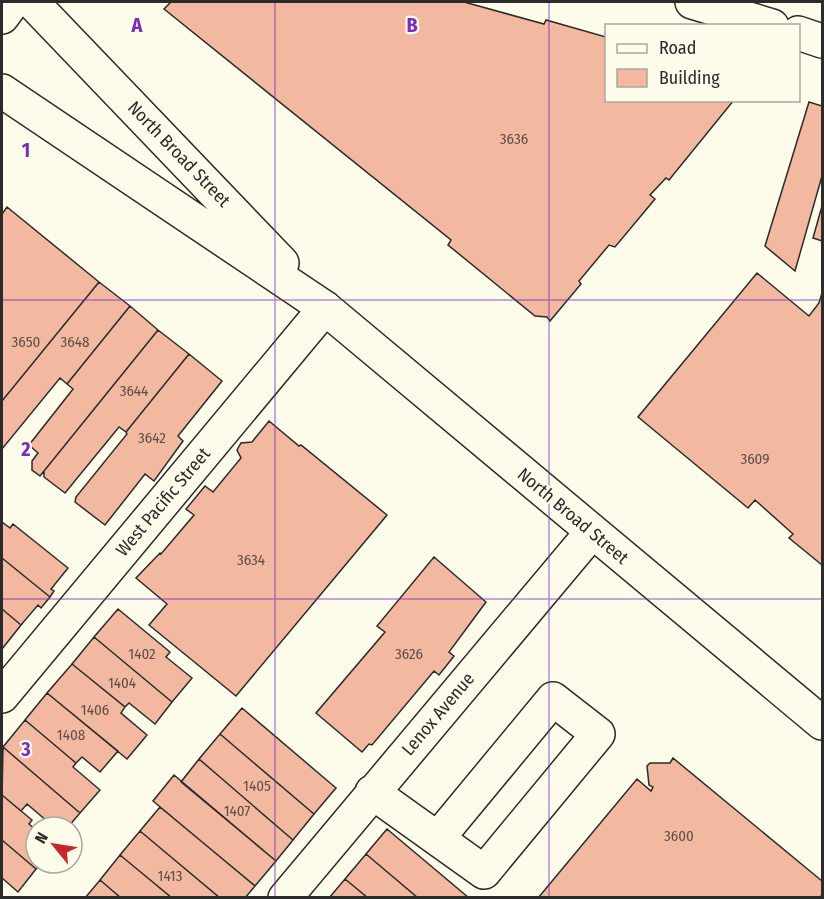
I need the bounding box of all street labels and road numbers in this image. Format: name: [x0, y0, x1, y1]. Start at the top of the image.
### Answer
street label: North Broad Street: [123, 97, 235, 211]
street label: West Pacific Street: [111, 443, 215, 561]
street label: North Broad Street: [513, 463, 633, 569]
street label: Lenox Avenue: [397, 668, 479, 760]

